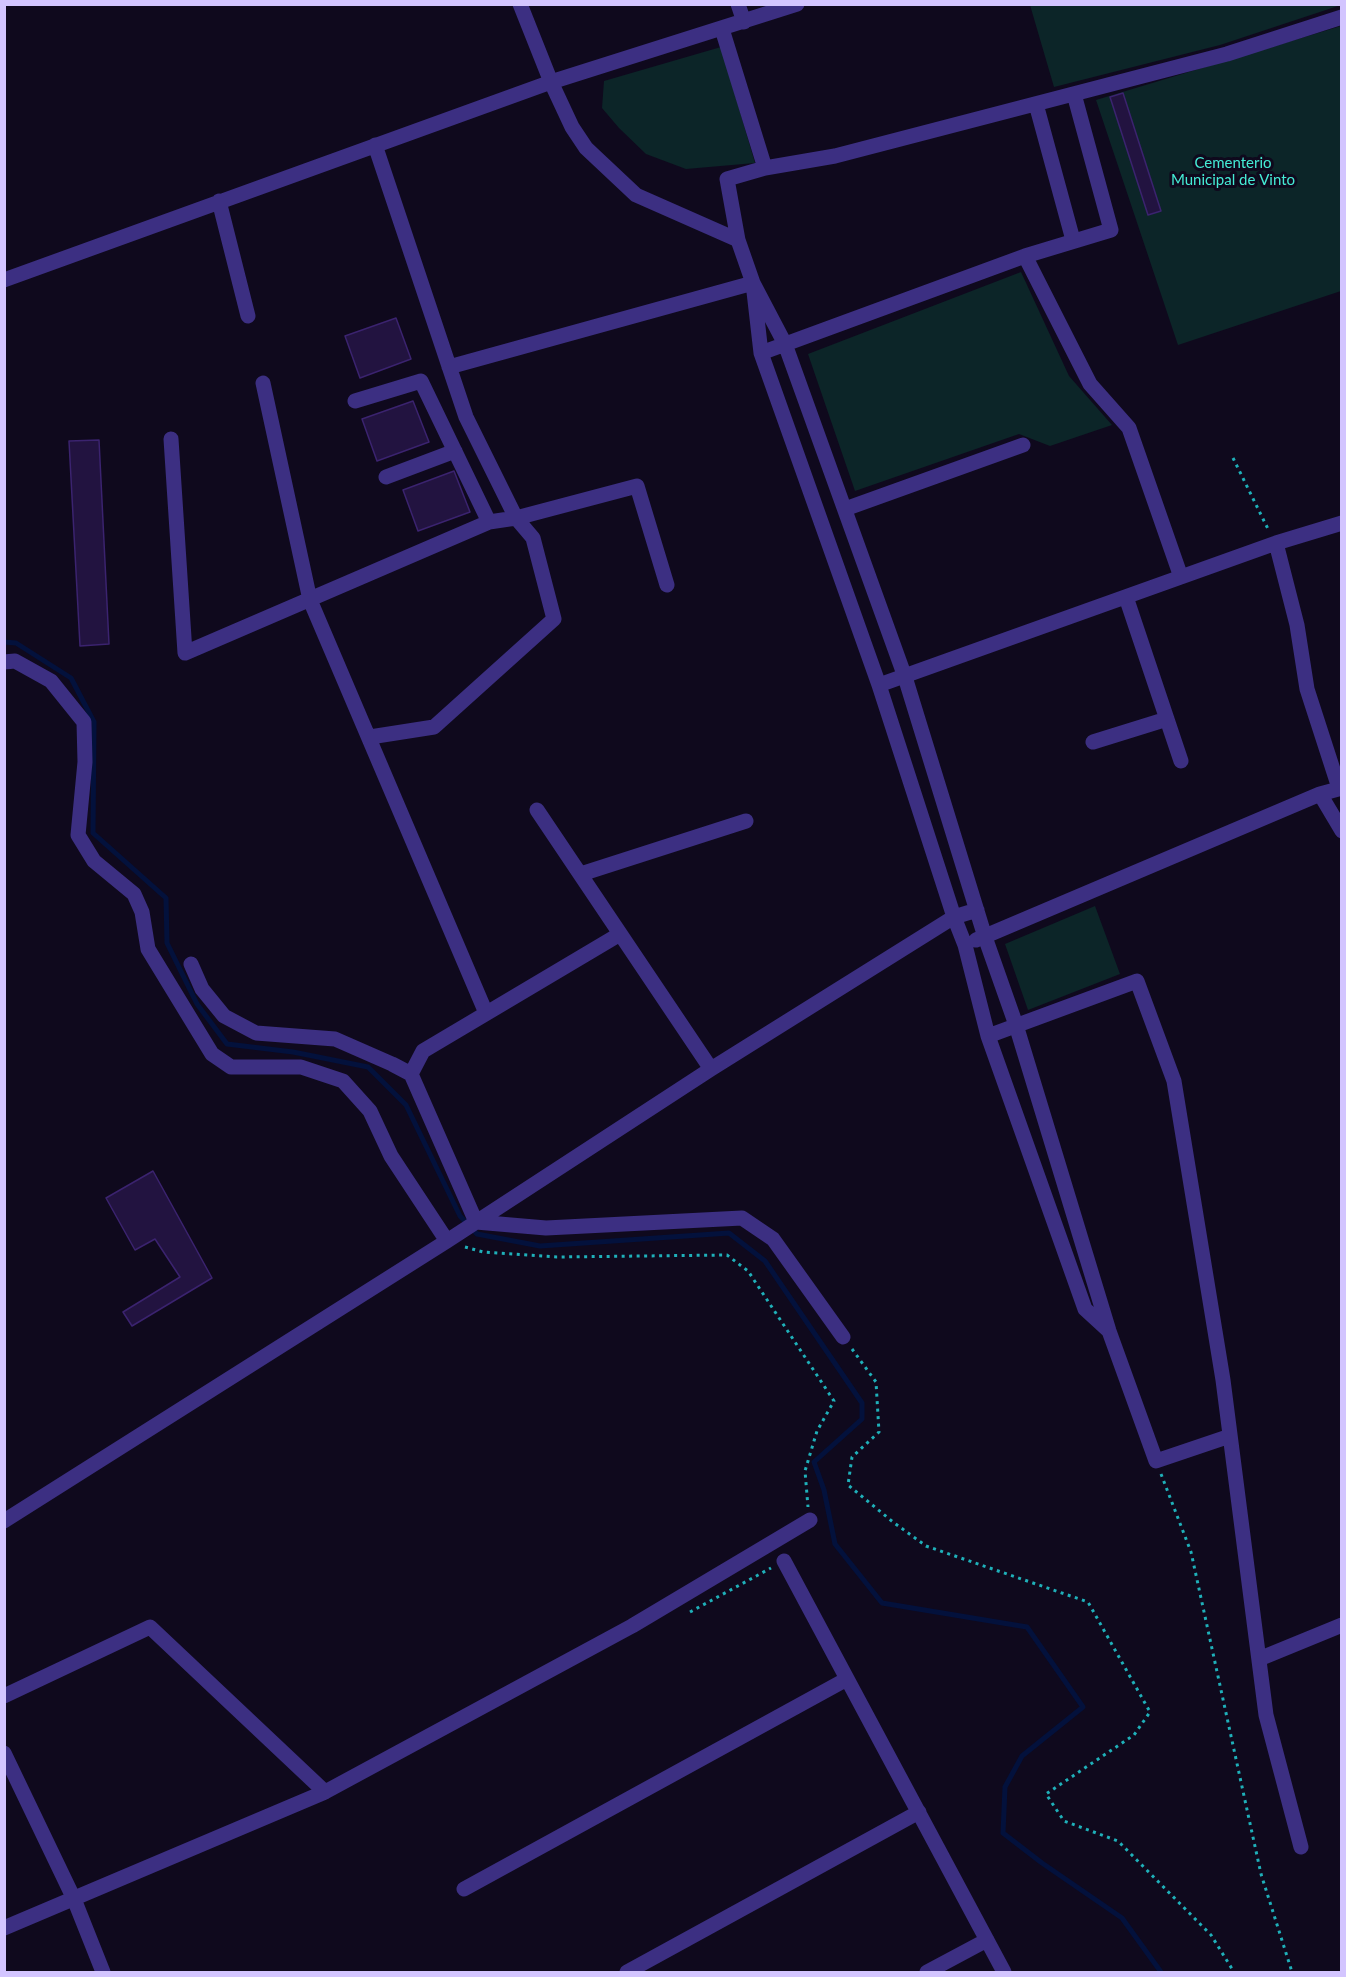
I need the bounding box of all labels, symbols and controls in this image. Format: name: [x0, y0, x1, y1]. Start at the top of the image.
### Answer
park label: Cementerio Municipal de Vinto: [1171, 154, 1295, 189]

